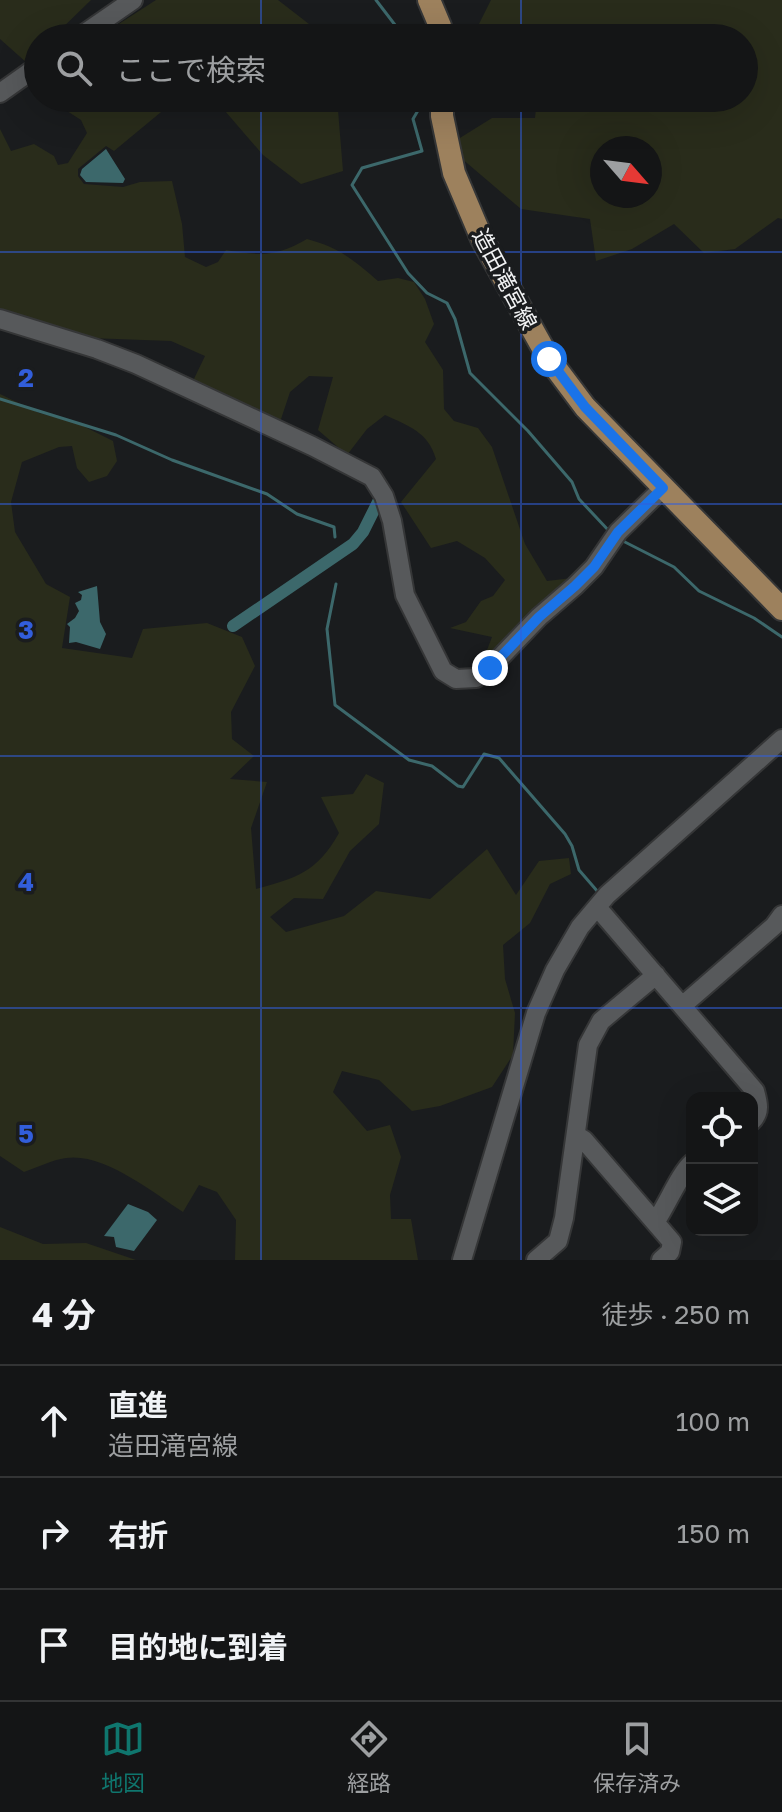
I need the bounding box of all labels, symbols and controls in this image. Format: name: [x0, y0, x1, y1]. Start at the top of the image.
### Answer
search box: [24, 24, 758, 112]
icon: search: [52, 46, 96, 90]
text: ここで検索: [116, 52, 266, 88]
north arrow: [590, 136, 662, 208]
street label: 造田滝宮線: [468, 224, 543, 334]
route start: [531, 341, 567, 377]
text: 2: [18, 362, 34, 393]
text: 3: [18, 614, 34, 645]
route end: [472, 650, 508, 686]
text: 4: [18, 866, 34, 897]
map controls: [686, 1092, 758, 1236]
button: locate: [686, 1092, 758, 1164]
text: 5: [18, 1118, 34, 1149]
button: layers: [686, 1164, 758, 1236]
text: 4 分: [32, 1294, 96, 1334]
text: 徒歩 · 250 m: [601, 1299, 750, 1330]
text: 直進: [108, 1387, 168, 1423]
icon: ahead: [32, 1399, 76, 1443]
text: 100 m: [676, 1406, 750, 1437]
text: 造田滝宮線: [108, 1430, 238, 1461]
icon: right: [32, 1511, 76, 1555]
text: 右折: [108, 1517, 168, 1553]
text: 150 m: [677, 1518, 750, 1549]
icon: arrive: [32, 1623, 76, 1667]
text: 目的地に到着: [108, 1629, 288, 1665]
tab: 地図: [101, 1717, 145, 1797]
tab: 経路: [347, 1717, 391, 1797]
tab: 保存済み: [593, 1717, 681, 1797]

